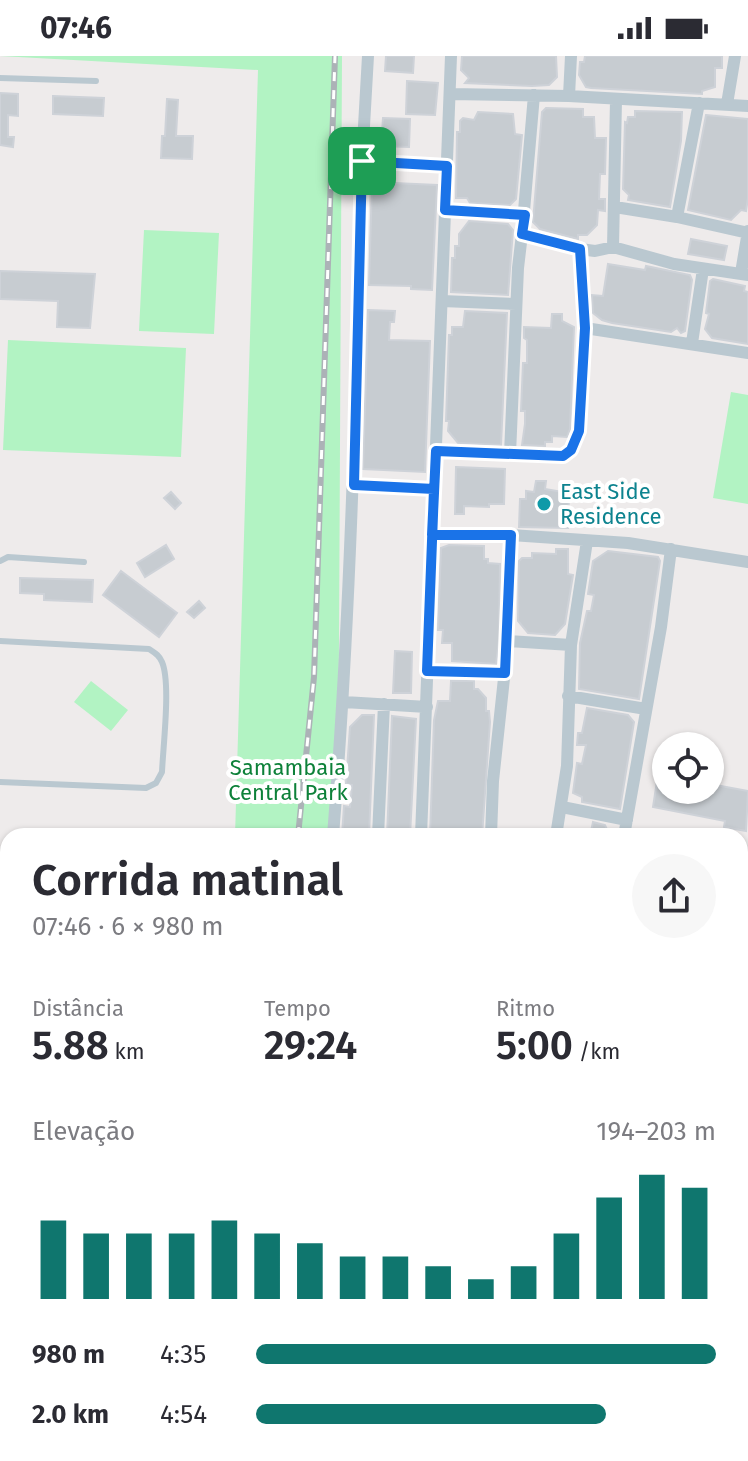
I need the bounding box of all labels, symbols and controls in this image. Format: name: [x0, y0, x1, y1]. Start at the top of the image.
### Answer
text: 07:46: [40, 10, 112, 46]
pin: [328, 127, 396, 195]
icon: arrive: [340, 139, 384, 183]
place label: East Side Residence: [560, 478, 662, 530]
marker: East Side Residence: [535, 495, 553, 513]
map controls: [652, 732, 724, 804]
button: locate: [652, 732, 724, 804]
park label: Samambaia Central Park: [228, 754, 349, 806]
text: Corrida matinal: [32, 854, 343, 907]
button: share: [632, 854, 716, 938]
text: 07:46 · 6 × 980 m: [32, 911, 224, 942]
text: Distância: [32, 995, 124, 1022]
text: Tempo: [264, 995, 331, 1022]
text: Ritmo: [496, 995, 555, 1022]
text: 5.88: [32, 1022, 109, 1070]
text: 29:24: [264, 1022, 357, 1070]
text: 5:00: [496, 1022, 573, 1070]
text: km: [109, 1038, 145, 1065]
text: /km: [573, 1038, 620, 1065]
text: Elevação: [32, 1116, 135, 1147]
text: 194–203 m: [596, 1116, 716, 1147]
text: 980 m: [32, 1339, 105, 1370]
text: 4:35: [160, 1339, 206, 1370]
text: 2.0 km: [32, 1399, 109, 1430]
text: 4:54: [160, 1399, 207, 1430]

